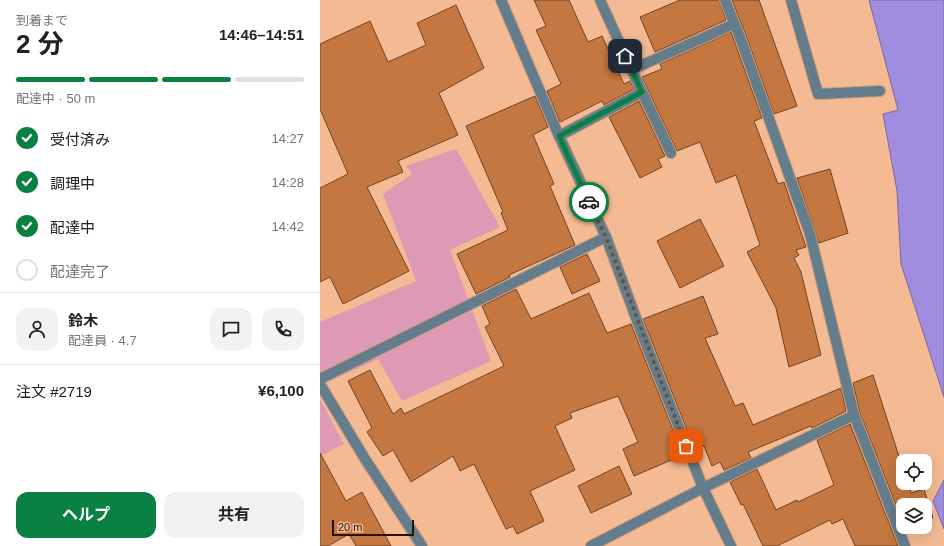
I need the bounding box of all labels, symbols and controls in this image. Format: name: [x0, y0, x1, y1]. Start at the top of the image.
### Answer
text: 到着まで: [16, 13, 68, 28]
text: 14:46–14:51: [219, 26, 304, 43]
text: 2 分: [16, 29, 64, 59]
pin: [608, 39, 642, 73]
icon: home: [614, 45, 636, 67]
text: 配達中 · 50 m: [16, 91, 95, 106]
icon: check: [16, 127, 38, 149]
text: 受付済み: [50, 131, 110, 148]
text: 14:27: [271, 131, 304, 146]
icon: check: [16, 171, 38, 193]
text: 調理中: [50, 175, 95, 192]
text: 14:28: [271, 175, 304, 190]
courier: [569, 182, 609, 222]
icon: car: [578, 191, 600, 213]
icon: check: [16, 215, 38, 237]
text: 配達中: [50, 219, 95, 236]
text: 14:42: [271, 219, 304, 234]
text: 配達完了: [50, 263, 110, 280]
button: person: [16, 308, 58, 350]
button: chat: [210, 308, 252, 350]
button: phone: [262, 308, 304, 350]
text: 鈴木: [68, 312, 98, 329]
text: 配達員 · 4.7: [68, 333, 137, 348]
text: ¥6,100: [258, 382, 304, 399]
text: 注文 #2719: [16, 383, 92, 400]
pin: [669, 429, 703, 463]
icon: bag: [675, 435, 697, 457]
map controls: [896, 454, 932, 534]
button: locate: [896, 454, 932, 490]
button: ヘルプ: [16, 492, 156, 538]
button: 共有: [164, 492, 304, 538]
button: layers: [896, 498, 932, 534]
scale bar: [332, 518, 414, 537]
text: 20 m: [338, 521, 362, 533]

